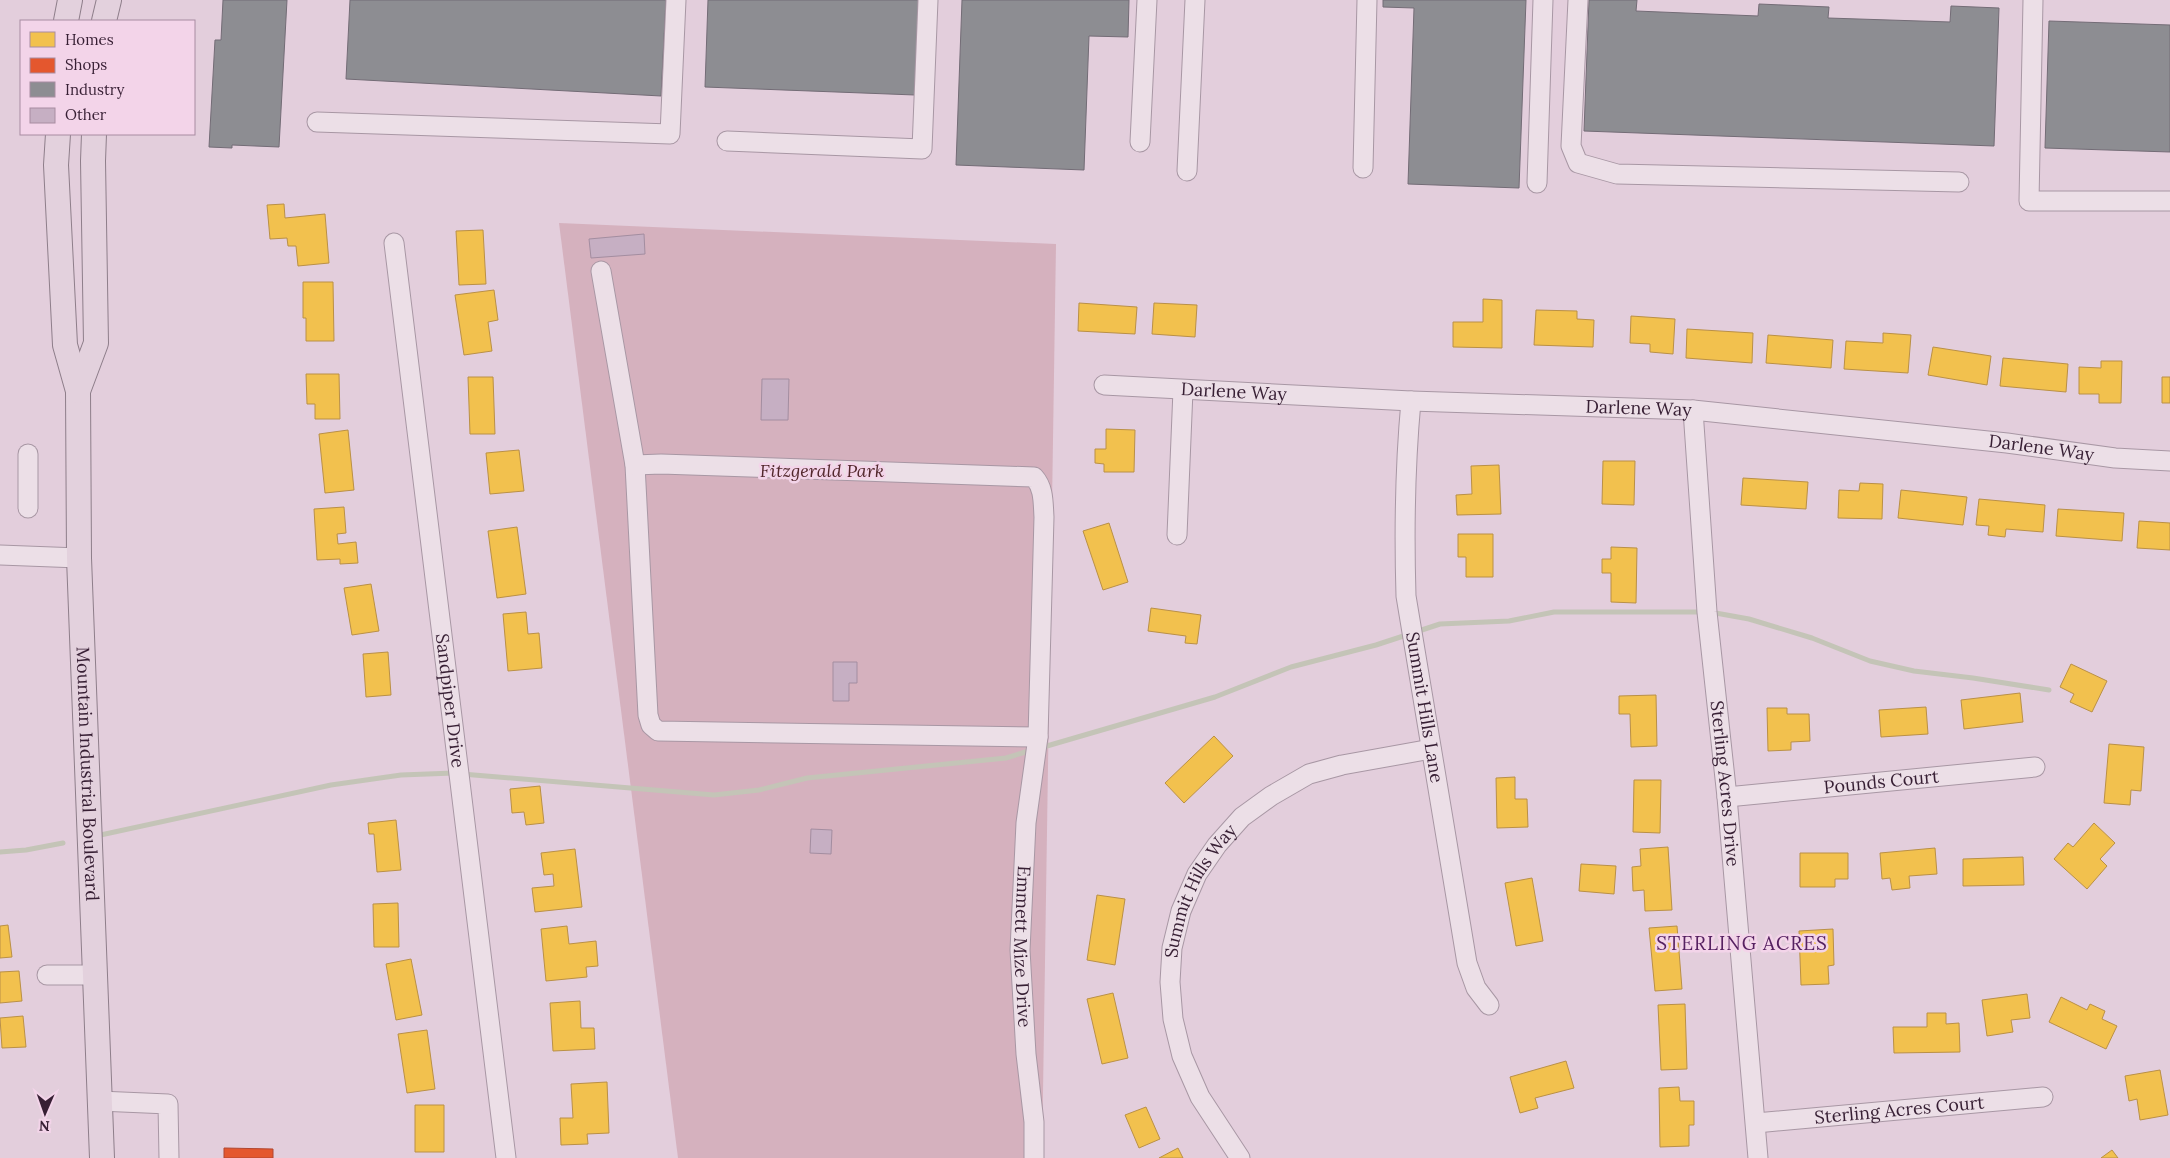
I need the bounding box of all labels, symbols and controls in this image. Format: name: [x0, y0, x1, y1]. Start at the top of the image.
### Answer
legend: [20, 20, 195, 135]
text: Homes: [65, 30, 114, 49]
text: Shops: [65, 55, 107, 74]
text: Industry: [65, 80, 124, 99]
text: Other: [65, 105, 107, 124]
street label: Darlene Way: [1180, 377, 1288, 406]
street label: Darlene Way: [1585, 395, 1692, 421]
street label: Darlene Way: [1988, 429, 2096, 466]
park label: Fitzgerald Park: [760, 459, 884, 482]
street label: Summit Hills Lane: [1401, 630, 1449, 785]
street label: Sandpiper Drive: [431, 632, 470, 769]
street label: Mountain Industrial Boulevard: [71, 646, 104, 902]
street label: Sterling Acres Drive: [1706, 699, 1745, 868]
street label: Pounds Court: [1823, 764, 1940, 799]
street label: Summit Hills Way: [1159, 819, 1242, 959]
street label: Emmett Mize Drive: [1009, 865, 1036, 1028]
district label: STERLING ACRES: [1656, 931, 1828, 955]
north arrow: [20, 1088, 70, 1138]
street label: Sterling Acres Court: [1813, 1090, 1985, 1129]
text: N: [39, 1117, 50, 1135]

